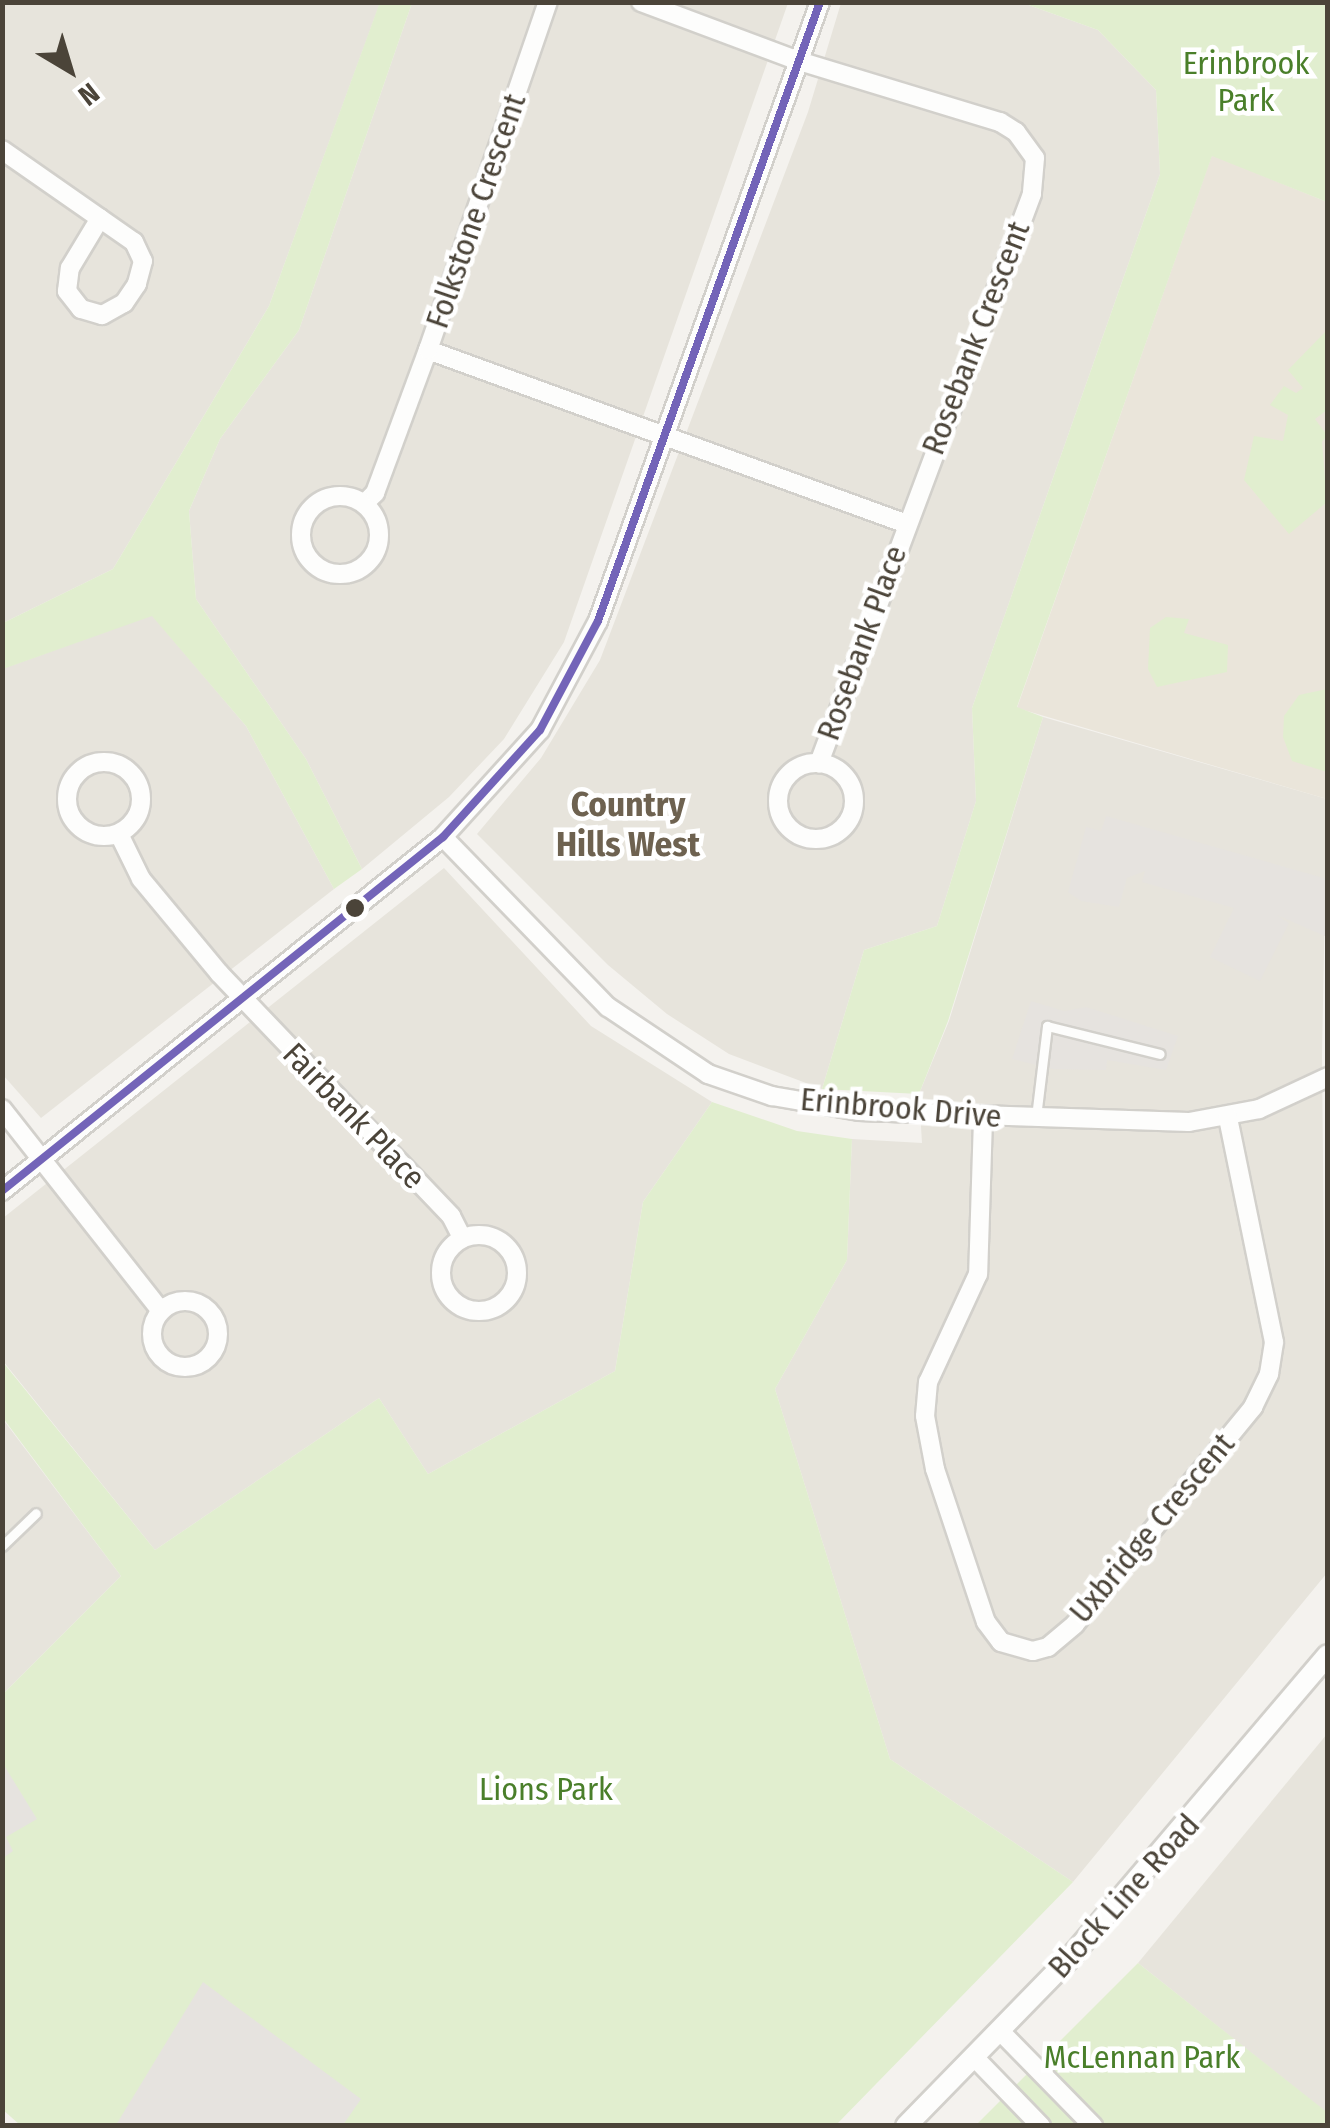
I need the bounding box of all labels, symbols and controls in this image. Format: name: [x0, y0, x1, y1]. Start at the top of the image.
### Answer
north arrow: [20, 20, 120, 120]
park label: Erinbrook Park: [1183, 45, 1309, 120]
text: N: [72, 76, 106, 112]
street label: Folkstone Crescent: [418, 89, 534, 333]
street label: Rosebank Crescent: [914, 216, 1038, 460]
street label: Rosebank Place: [809, 540, 915, 746]
district label: Country Hills West: [556, 783, 700, 865]
unlabelled marker: [345, 898, 365, 918]
street label: Fairbank Place: [275, 1035, 433, 1197]
street label: Erinbrook Drive: [799, 1080, 1003, 1136]
street label: Uxbridge Crescent: [1061, 1425, 1243, 1631]
park label: Lions Park: [479, 1770, 613, 1808]
street label: Block Line Road: [1040, 1806, 1208, 1986]
park label: McLennan Park: [1044, 2038, 1240, 2076]

